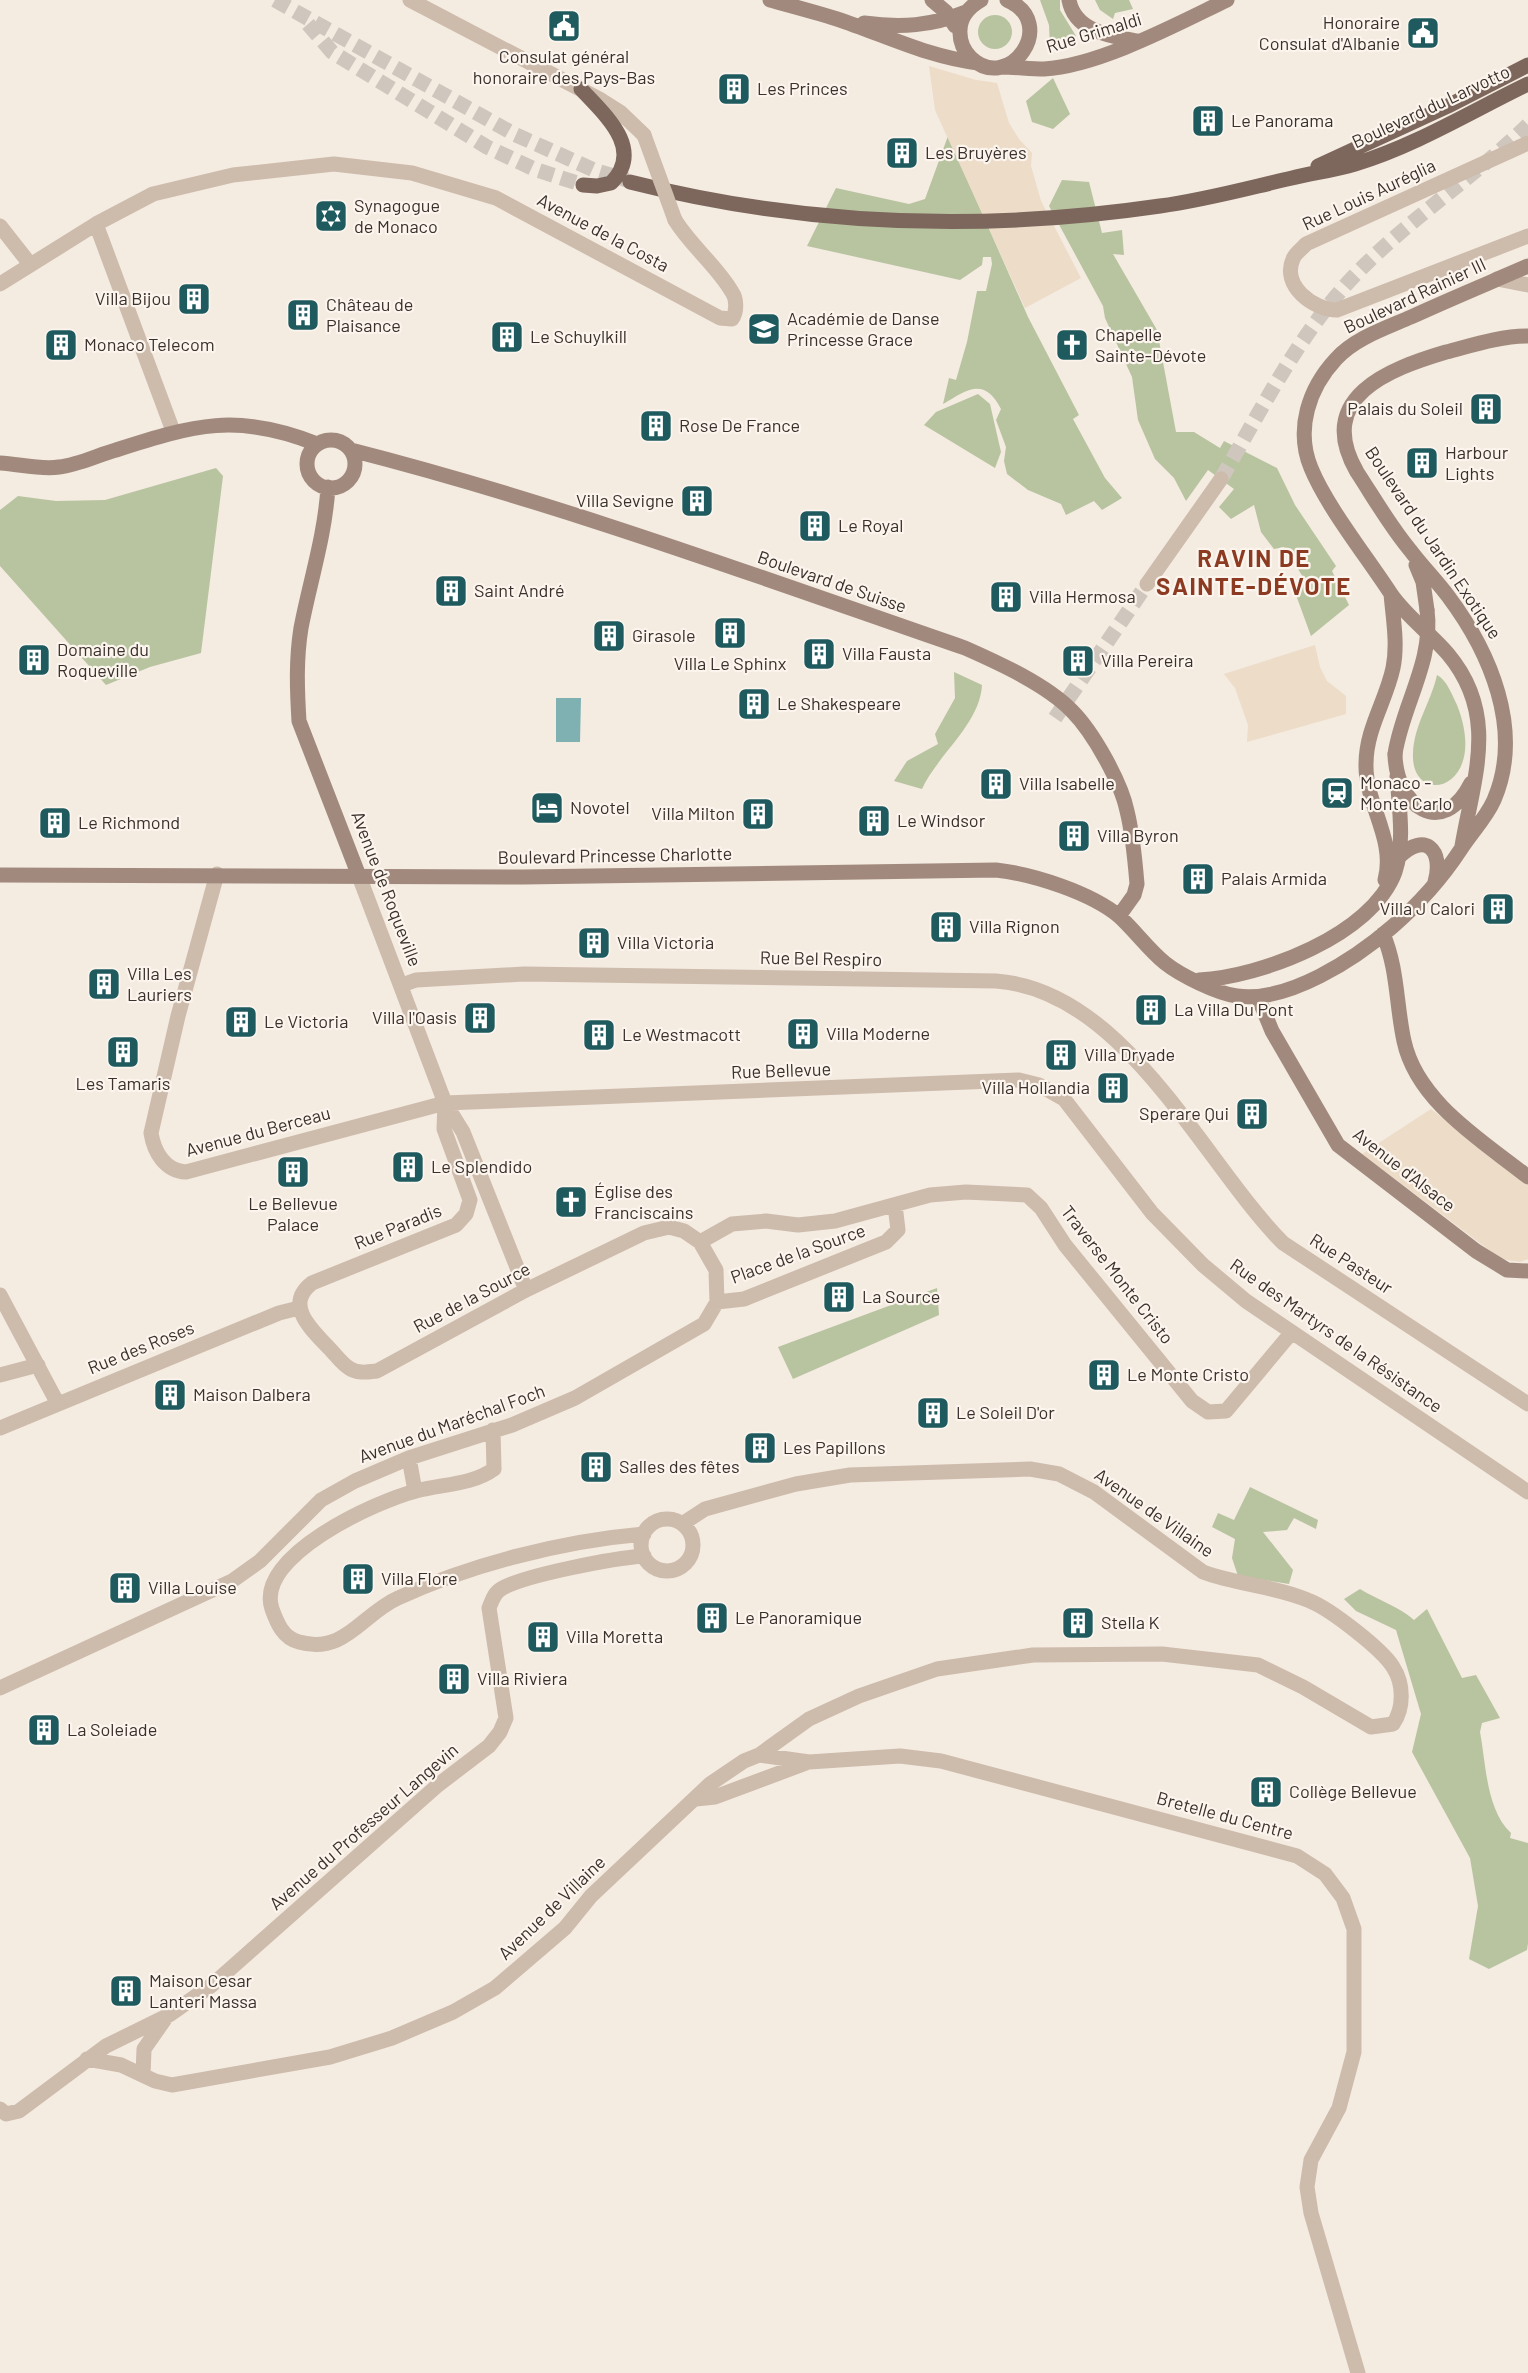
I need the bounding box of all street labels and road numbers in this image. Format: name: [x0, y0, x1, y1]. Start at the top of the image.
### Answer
street label: Rue Grimaldi: [1043, 7, 1144, 57]
street label: Boulevard du Larvotto: [1348, 60, 1513, 152]
street label: Rue Louis Auréglia: [1298, 154, 1439, 235]
street label: Avenue de la Costa: [534, 188, 673, 276]
street label: Boulevard Rainier III: [1340, 252, 1489, 338]
street label: Boulevard du Jardin Exotique: [1361, 442, 1507, 643]
street label: Boulevard de Suisse: [755, 545, 910, 617]
street label: Avenue de Roqueville: [347, 808, 427, 969]
street label: Boulevard Princesse Charlotte: [497, 842, 733, 868]
street label: Rue Bel Respiro: [760, 946, 882, 970]
street label: Rue Bellevue: [731, 1057, 831, 1083]
street label: Avenue du Berceau: [183, 1101, 332, 1161]
street label: Avenue d'Alsace: [1349, 1122, 1460, 1216]
street label: Rue Paradis: [351, 1199, 445, 1254]
street label: Traverse Monte Cristo: [1057, 1201, 1179, 1348]
street label: Place de la Source: [727, 1218, 868, 1288]
street label: Rue Pasteur: [1306, 1228, 1397, 1298]
street label: Rue des Martyrs de la Résistance: [1226, 1253, 1447, 1417]
street label: Rue de la Source: [409, 1257, 534, 1337]
street label: Rue des Roses: [84, 1316, 197, 1378]
street label: Avenue du Maréchal Foch: [356, 1379, 548, 1467]
street label: Avenue de Villaine: [1091, 1463, 1218, 1561]
street label: Avenue du Professeur Langevin: [264, 1738, 462, 1914]
street label: Bretelle du Centre: [1155, 1786, 1296, 1844]
street label: Avenue de Villaine: [493, 1851, 609, 1964]

